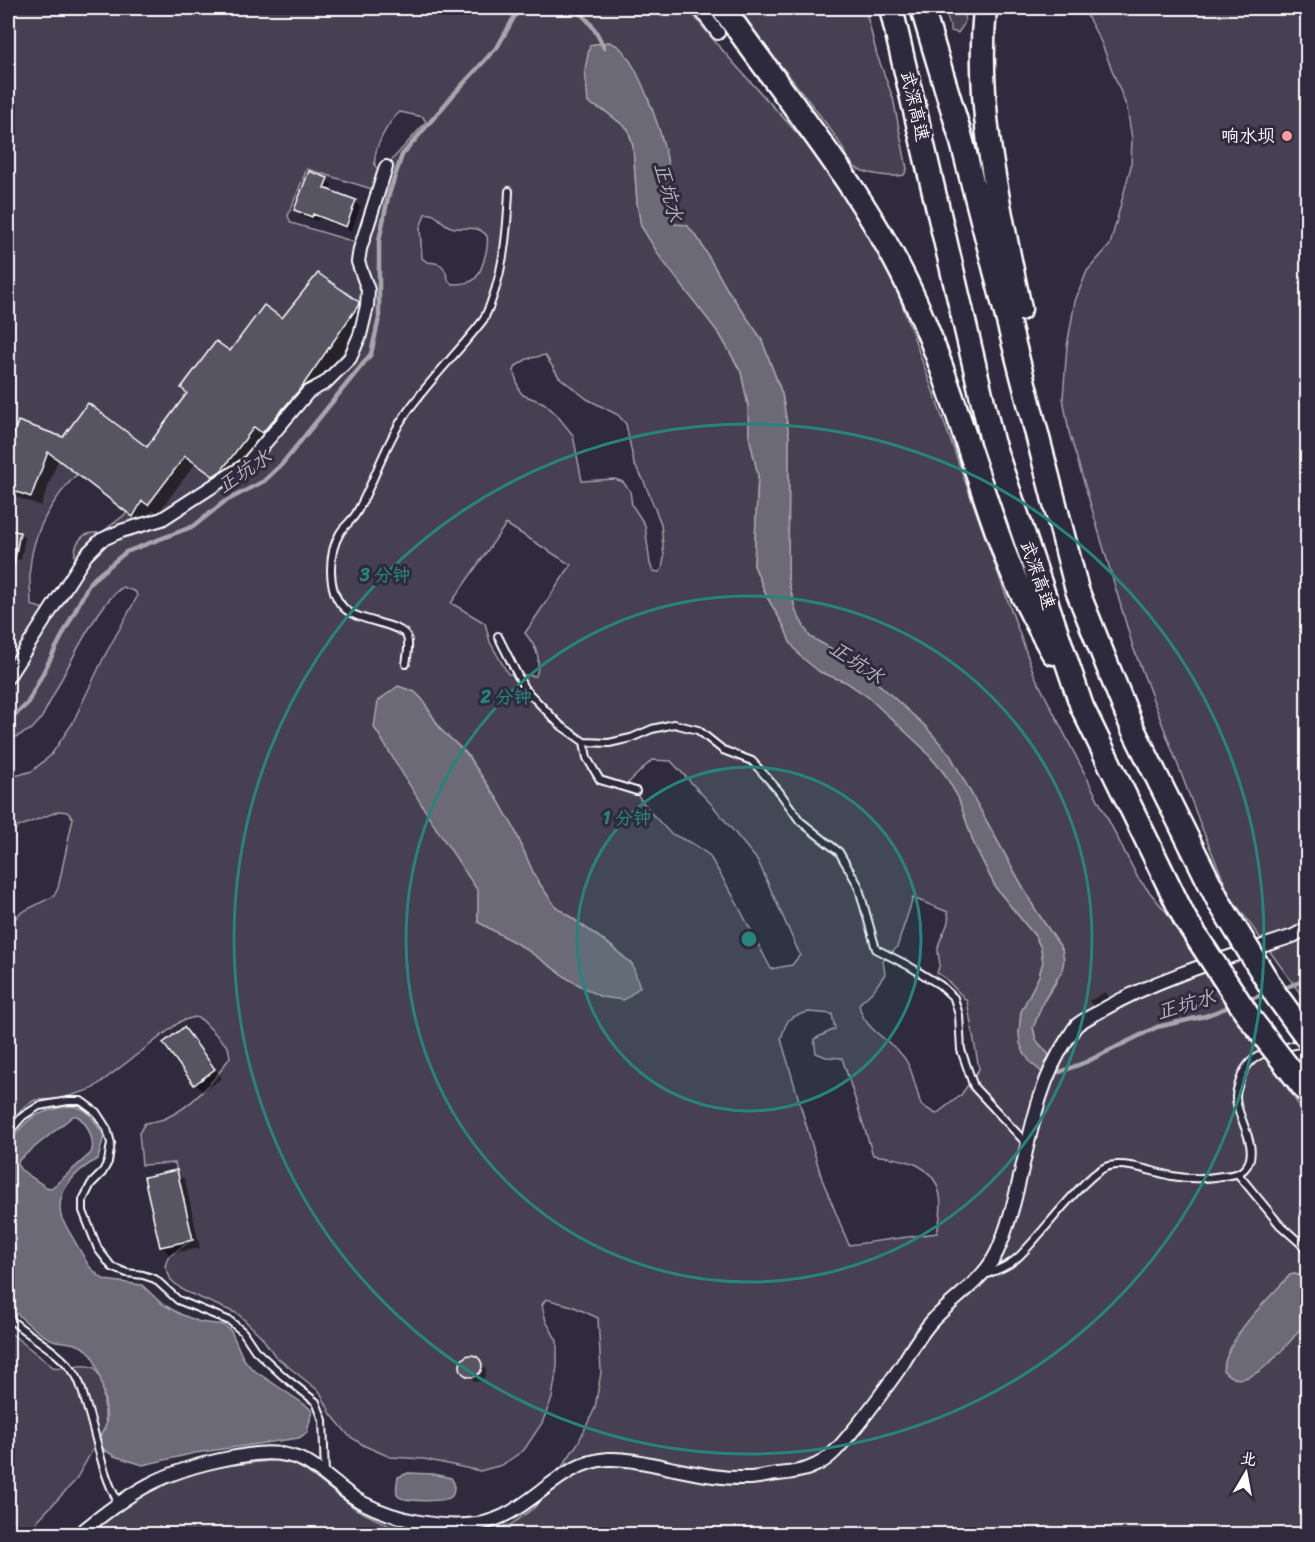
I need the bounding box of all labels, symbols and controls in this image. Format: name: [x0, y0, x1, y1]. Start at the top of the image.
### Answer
street label: 武深高速: [891, 67, 939, 145]
place label: 响水坝: [1221, 120, 1275, 152]
marker: 响水坝: [1280, 129, 1294, 143]
water label: 正坑水: [644, 159, 693, 227]
water label: 正坑水: [210, 440, 280, 503]
street label: 武深高速: [1011, 536, 1065, 614]
text: 3 分钟: [359, 559, 410, 591]
water label: 正坑水: [822, 631, 892, 694]
text: 2 分钟: [479, 681, 532, 713]
text: 1 分钟: [603, 802, 651, 834]
centre of rings: [739, 929, 759, 949]
water label: 正坑水: [1152, 979, 1221, 1030]
north arrow: [1216, 1443, 1276, 1503]
text: 北: [1238, 1443, 1259, 1474]

